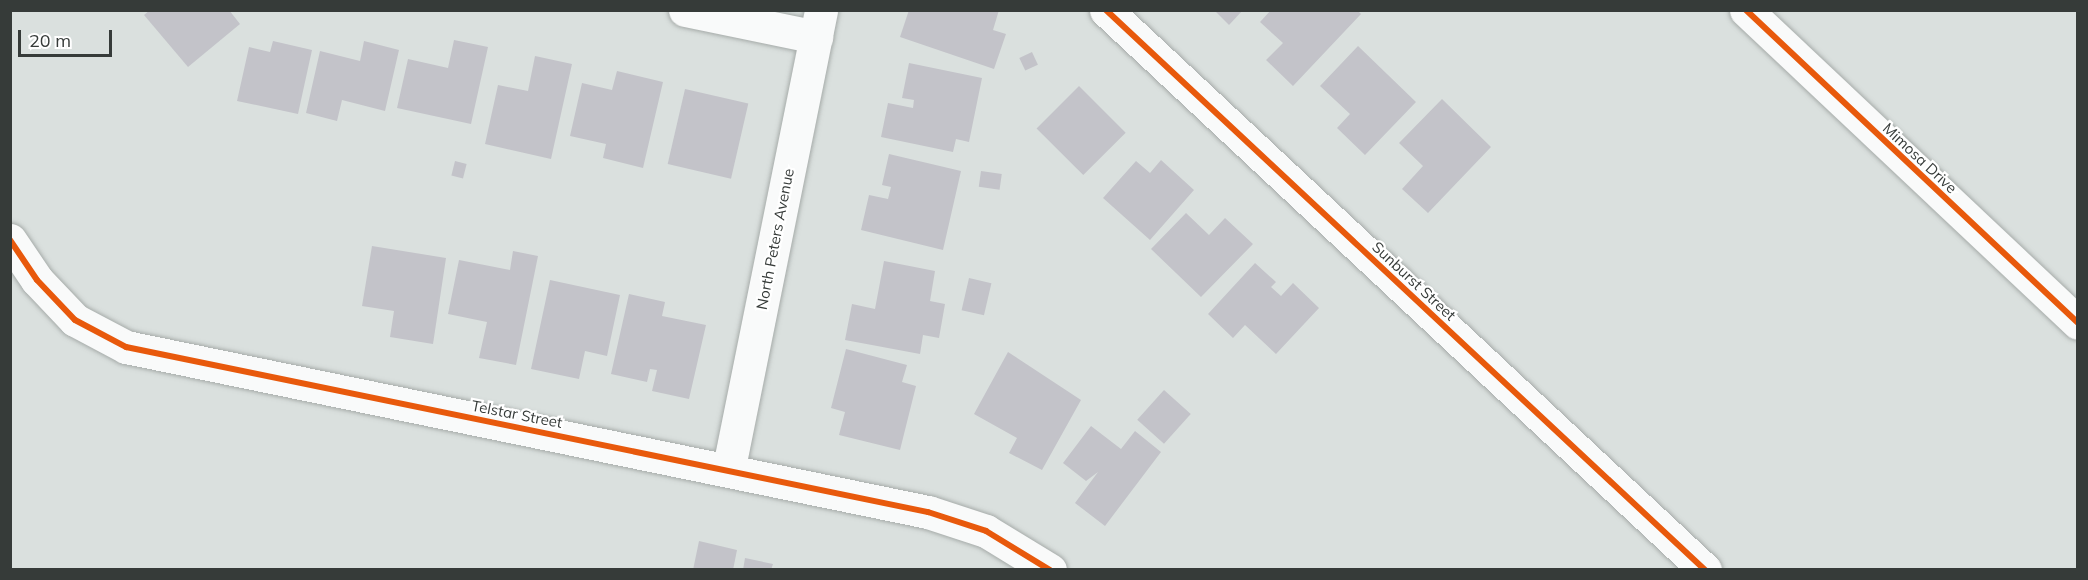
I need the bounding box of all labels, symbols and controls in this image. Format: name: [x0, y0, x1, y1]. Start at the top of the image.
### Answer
scale bar: [21, 18, 116, 56]
text: 20 m: [29, 29, 71, 52]
street label: Mimosa Drive: [1879, 119, 1961, 197]
street label: North Peters Avenue: [752, 167, 798, 311]
street label: Sunburst Street: [1368, 238, 1460, 324]
street label: Telstar Street: [470, 396, 564, 432]

